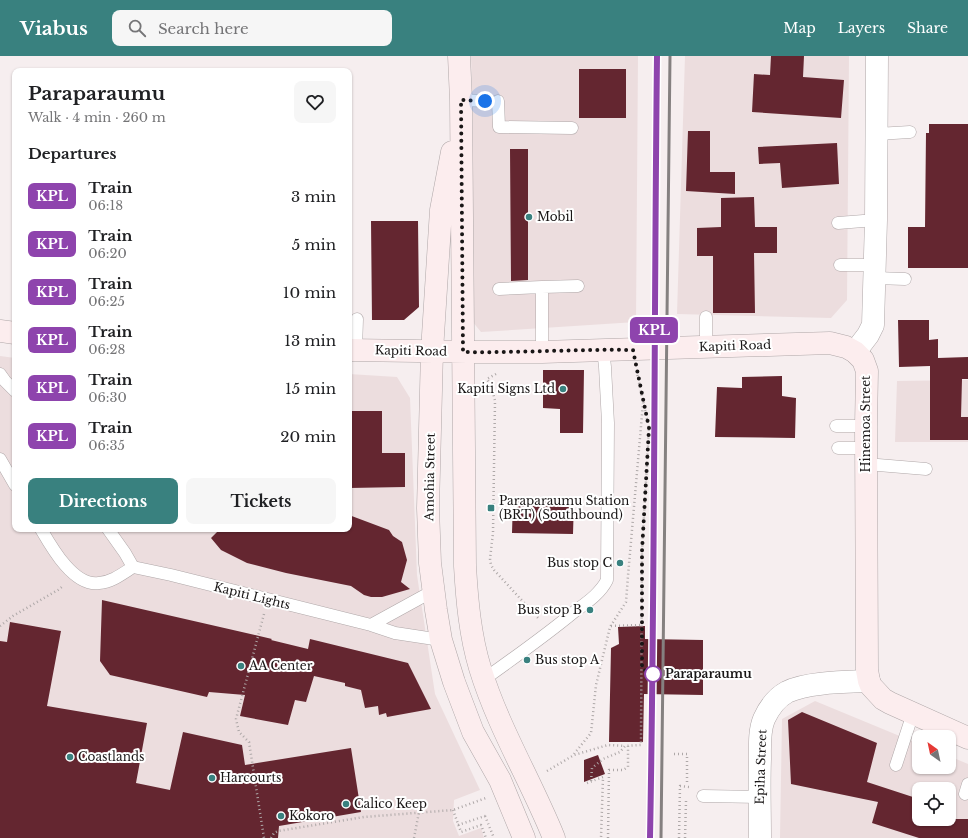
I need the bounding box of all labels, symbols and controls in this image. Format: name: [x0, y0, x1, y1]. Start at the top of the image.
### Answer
search box: [112, 10, 392, 46]
text: Viabus: [20, 17, 88, 40]
icon: search: [126, 17, 148, 39]
text: Search here: [158, 19, 249, 38]
text: Map: [783, 19, 816, 37]
text: Layers: [838, 19, 885, 37]
text: Share: [907, 19, 948, 37]
button: heart: [294, 81, 336, 123]
text: Paraparaumu: [28, 82, 165, 105]
your location: [475, 91, 495, 111]
text: Walk · 4 min · 260 m: [28, 109, 166, 126]
text: Departures: [28, 144, 117, 163]
text: Train: [88, 178, 132, 197]
text: KPL: [36, 187, 68, 205]
text: 3 min: [291, 187, 336, 206]
text: 06:18: [88, 197, 123, 214]
place label: Mobil: [537, 209, 574, 224]
marker: Mobil: [524, 212, 534, 222]
text: Train: [88, 226, 132, 245]
text: KPL: [36, 235, 68, 253]
text: 5 min: [292, 235, 336, 254]
text: 06:20: [88, 245, 127, 262]
text: Train: [88, 274, 132, 293]
text: KPL: [36, 283, 68, 301]
text: 10 min: [283, 283, 336, 302]
text: 06:25: [88, 293, 125, 310]
line badge: KPL: [631, 317, 677, 343]
text: KPL: [638, 321, 670, 339]
text: Train: [88, 322, 132, 341]
text: KPL: [36, 331, 68, 349]
text: 13 min: [284, 331, 336, 350]
street label: Kapiti Road: [699, 337, 771, 354]
text: 06:28: [88, 341, 125, 358]
street label: Kapiti Road: [375, 342, 447, 359]
text: Train: [88, 370, 132, 389]
street label: Hinemoa Street: [858, 375, 873, 473]
text: KPL: [36, 379, 68, 397]
text: 15 min: [285, 379, 336, 398]
place label: Kapiti Signs Ltd: [457, 381, 555, 396]
marker: Kapiti Signs Ltd: [558, 384, 568, 394]
text: 06:30: [88, 389, 127, 406]
text: Train: [88, 418, 132, 437]
text: KPL: [36, 427, 68, 445]
text: 20 min: [280, 427, 336, 446]
street label: Amohia Street: [421, 432, 438, 522]
text: 06:35: [88, 437, 125, 454]
button: Directions: [28, 478, 178, 524]
button: Tickets: [186, 478, 336, 524]
place label: Paraparaumu Station (BRT) (Southbound): [499, 493, 629, 522]
marker: Paraparaumu Station (BRT) (Southbound): [486, 503, 496, 513]
place label: Bus stop C: [547, 555, 612, 570]
marker: Bus stop C: [615, 558, 625, 568]
street label: Kapiti Lights: [212, 579, 292, 612]
place label: Bus stop B: [517, 602, 582, 617]
marker: Bus stop B: [585, 605, 595, 615]
place label: Bus stop A: [535, 652, 600, 667]
marker: Bus stop A: [522, 655, 532, 665]
place label: AA Center: [248, 658, 313, 673]
marker: AA Center: [236, 661, 246, 671]
marker: Paraparaumu: [644, 665, 662, 683]
place label: Paraparaumu: [665, 666, 752, 681]
street label: Epiha Street: [752, 729, 769, 805]
north arrow: [912, 730, 956, 774]
map controls: [912, 730, 956, 826]
place label: Coastlands: [78, 749, 144, 764]
marker: Coastlands: [65, 752, 75, 762]
place label: Harcourts: [220, 770, 281, 785]
marker: Harcourts: [207, 773, 217, 783]
button: locate: [912, 782, 956, 826]
place label: Calico Keep: [354, 796, 427, 811]
marker: Calico Keep: [341, 799, 351, 809]
place label: Kokoro: [289, 808, 334, 823]
marker: Kokoro: [276, 811, 286, 821]

